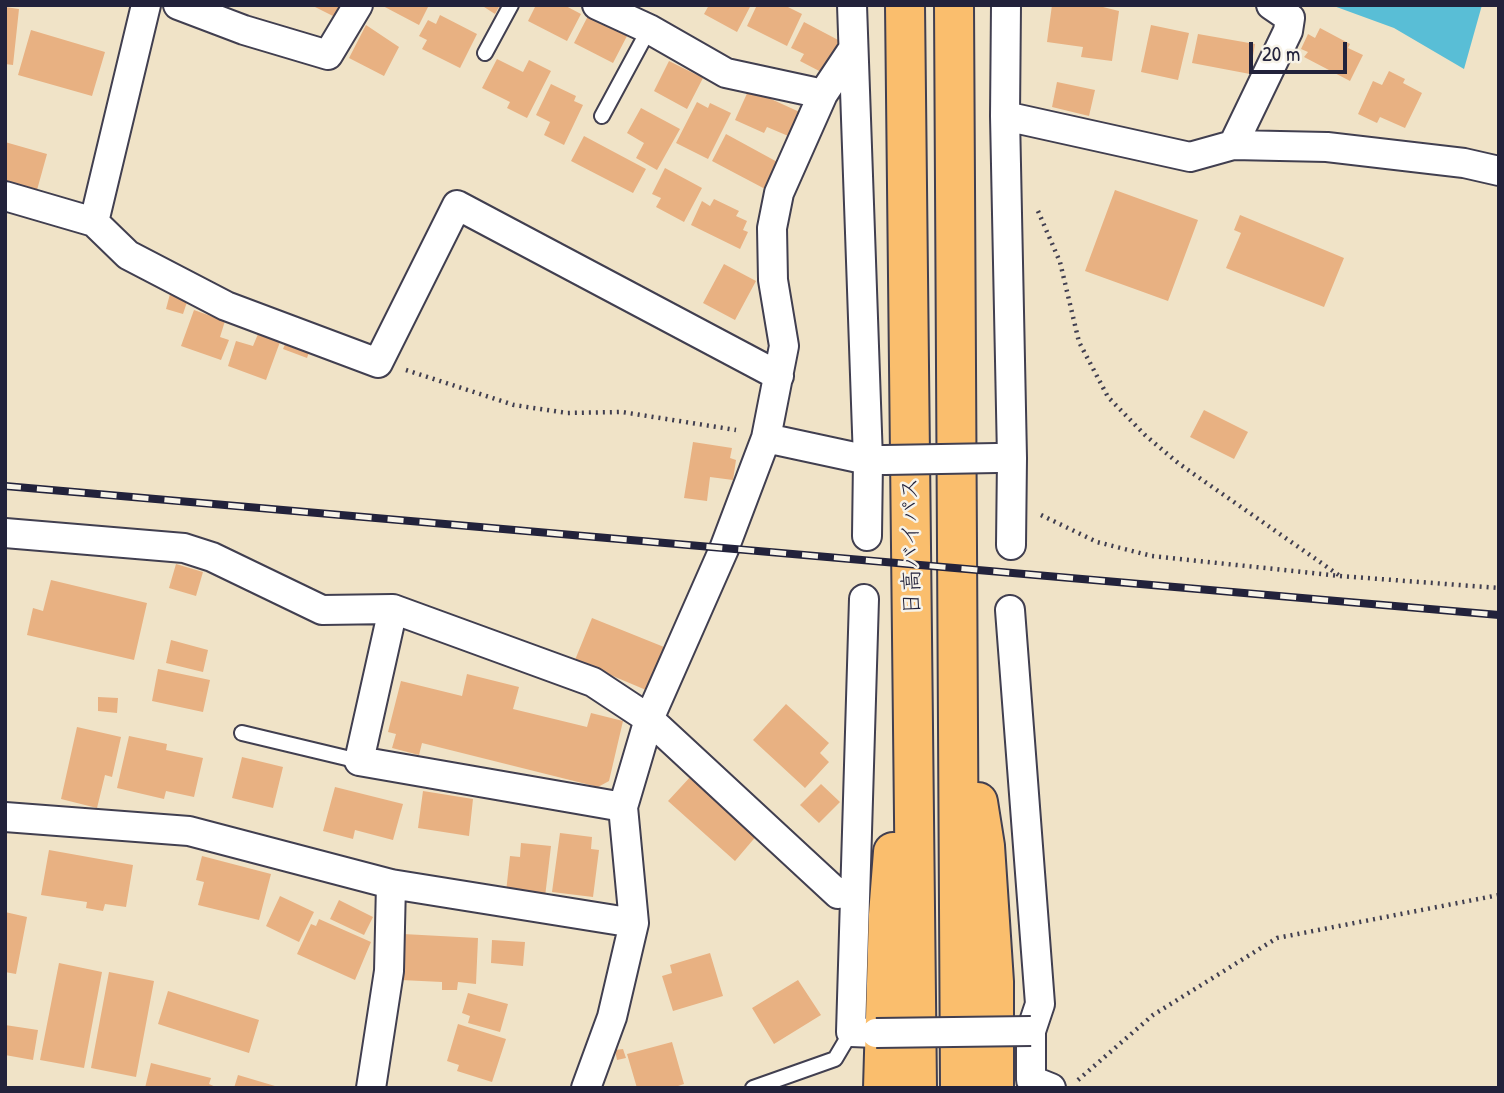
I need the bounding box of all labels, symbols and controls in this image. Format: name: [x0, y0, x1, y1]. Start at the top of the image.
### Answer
scale bar: [1252, 28, 1350, 72]
text: 20 m: [1262, 39, 1300, 68]
street label: 日高バイパス: [897, 477, 927, 615]

